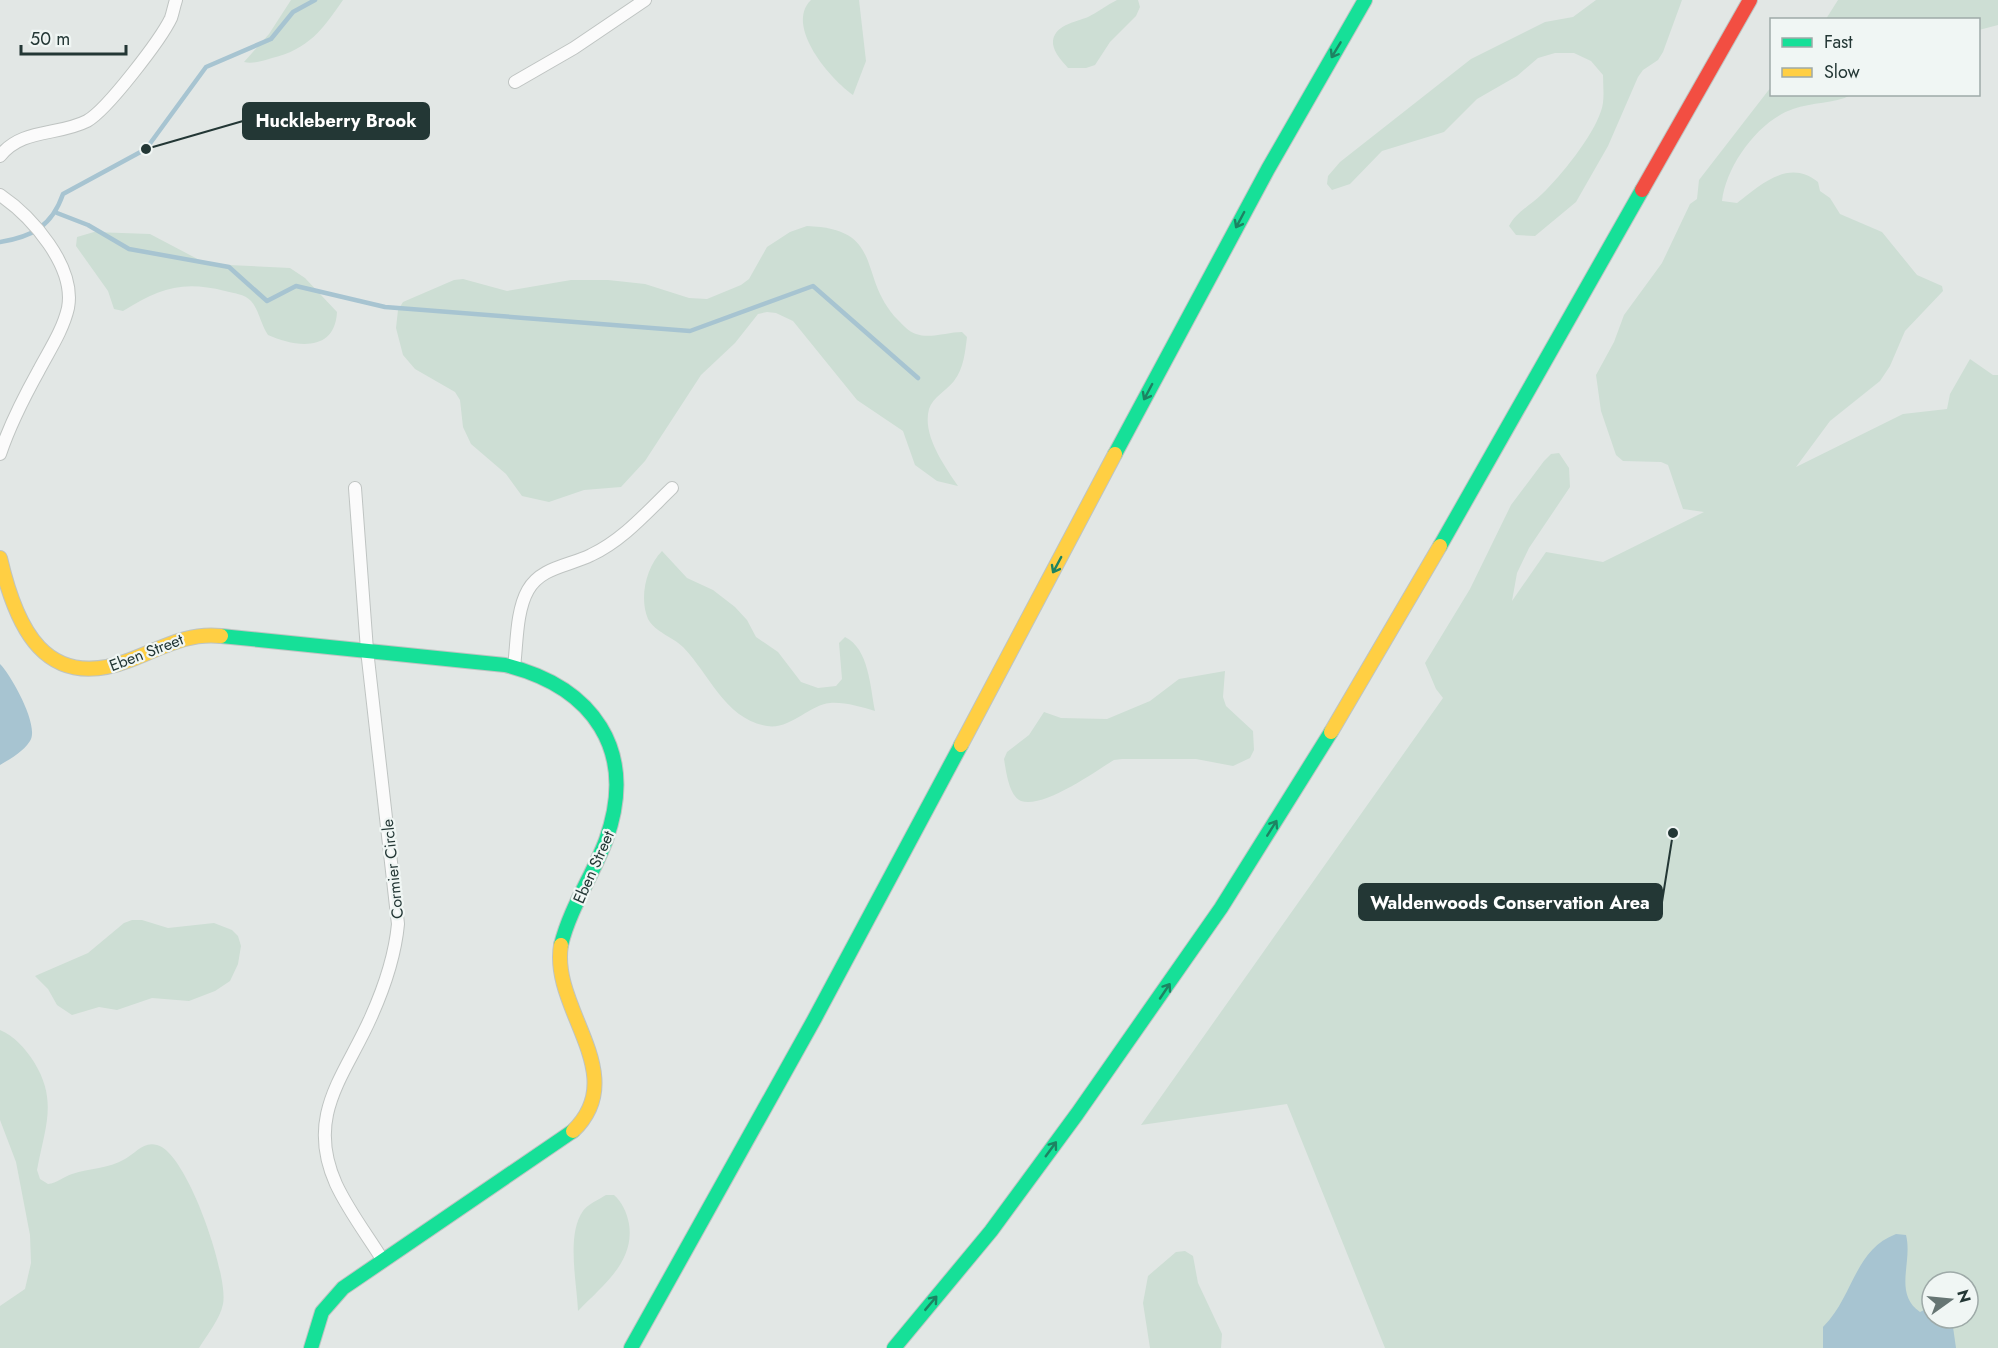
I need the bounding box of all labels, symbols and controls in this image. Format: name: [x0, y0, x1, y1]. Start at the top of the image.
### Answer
scale bar: [21, 18, 126, 56]
legend: [1770, 18, 1980, 96]
text: 50 m: [30, 26, 70, 52]
text: Fast: [1824, 29, 1853, 55]
one-way arrow: [1329, 41, 1341, 58]
text: Slow: [1824, 59, 1861, 85]
callout: Huckleberry Brook: [243, 103, 429, 139]
text: Huckleberry Brook: [255, 108, 417, 134]
one-way arrow: [1234, 211, 1246, 228]
one-way arrow: [1142, 383, 1153, 401]
one-way arrow: [1051, 555, 1062, 573]
street label: Eben Street: [106, 628, 187, 677]
street label: Cormier Circle: [376, 818, 409, 920]
one-way arrow: [1267, 820, 1279, 837]
street label: Eben Street: [567, 827, 620, 907]
callout: Waldenwoods Conservation Area: [1359, 884, 1662, 920]
text: Waldenwoods Conservation Area: [1370, 890, 1650, 916]
one-way arrow: [1159, 983, 1171, 999]
one-way arrow: [1045, 1142, 1057, 1158]
north arrow: [1920, 1270, 1980, 1330]
text: N: [1951, 1287, 1977, 1305]
one-way arrow: [925, 1295, 938, 1311]

